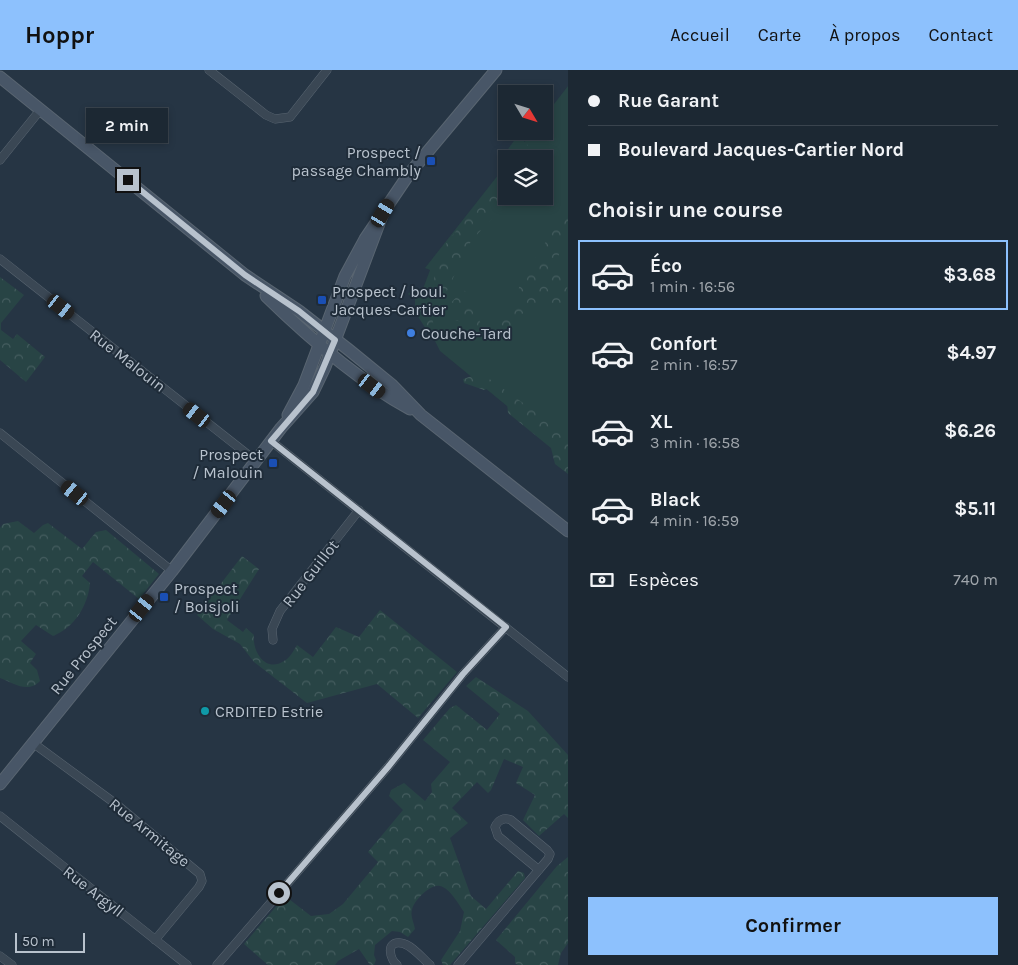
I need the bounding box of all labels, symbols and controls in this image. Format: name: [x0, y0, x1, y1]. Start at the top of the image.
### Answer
text: Hoppr: [25, 21, 94, 49]
text: Accueil: [670, 24, 730, 46]
text: Carte: [758, 24, 801, 46]
text: À propos: [829, 24, 901, 46]
text: Contact: [929, 24, 993, 46]
north arrow: [498, 85, 552, 140]
map controls: [498, 85, 553, 205]
text: Rue Garant: [618, 90, 719, 112]
callout: 2 min: [87, 108, 169, 142]
text: 2 min: [105, 116, 149, 135]
text: Boulevard Jacques-Cartier Nord: [618, 139, 904, 161]
place label: Prospect / passage Chambly: [292, 143, 422, 180]
button: layers: [498, 150, 553, 205]
marker: Prospect / passage Chambly: [425, 155, 437, 167]
route end: [117, 169, 139, 191]
car: [368, 196, 397, 230]
text: Choisir une course: [588, 197, 783, 223]
icon: car: [590, 253, 635, 298]
text: Éco: [650, 255, 682, 277]
text: $3.68: [943, 264, 996, 286]
text: 1 min · 16:56: [650, 277, 735, 296]
place label: Prospect / boul. Jacques-Cartier: [332, 282, 446, 319]
car: [44, 292, 77, 322]
marker: Prospect / boul. Jacques-Cartier: [316, 294, 328, 306]
place label: Couche-Tard: [421, 324, 512, 343]
street label: Rue Malouin: [86, 325, 169, 396]
marker: Couche-Tard: [405, 327, 417, 339]
icon: car: [590, 331, 635, 376]
text: Confort: [650, 333, 717, 355]
text: $4.97: [946, 342, 996, 364]
text: 2 min · 16:57: [650, 355, 738, 374]
car: [355, 371, 388, 401]
car: [180, 400, 213, 430]
icon: car: [590, 409, 635, 454]
text: XL: [650, 411, 672, 433]
text: $6.26: [944, 420, 996, 442]
text: 3 min · 16:58: [650, 433, 740, 452]
place label: Prospect / Malouin: [193, 445, 263, 482]
marker: Prospect / Malouin: [267, 457, 279, 469]
car: [58, 478, 91, 508]
icon: car: [590, 487, 635, 532]
car: [208, 488, 239, 520]
text: Black: [650, 489, 701, 511]
text: $5.11: [954, 498, 996, 520]
text: 4 min · 16:59: [650, 511, 739, 530]
street label: Rue Guillot: [278, 536, 343, 611]
icon: cash: [588, 566, 616, 594]
text: Espèces: [628, 569, 699, 591]
text: 740 m: [953, 570, 998, 589]
place label: Prospect / Boisjoli: [174, 579, 240, 616]
marker: Prospect / Boisjoli: [158, 591, 170, 603]
car: [126, 592, 157, 624]
street label: Rue Prospect: [46, 612, 121, 698]
place label: CRDITED Estrie: [215, 702, 323, 721]
marker: CRDITED Estrie: [199, 705, 211, 717]
street label: Rue Armitage: [106, 794, 194, 871]
street label: Rue Argyll: [60, 862, 128, 921]
route start: [268, 882, 290, 904]
button: Confirmer: [588, 897, 998, 955]
scale bar: [15, 930, 85, 953]
text: 50 m: [22, 933, 55, 950]

